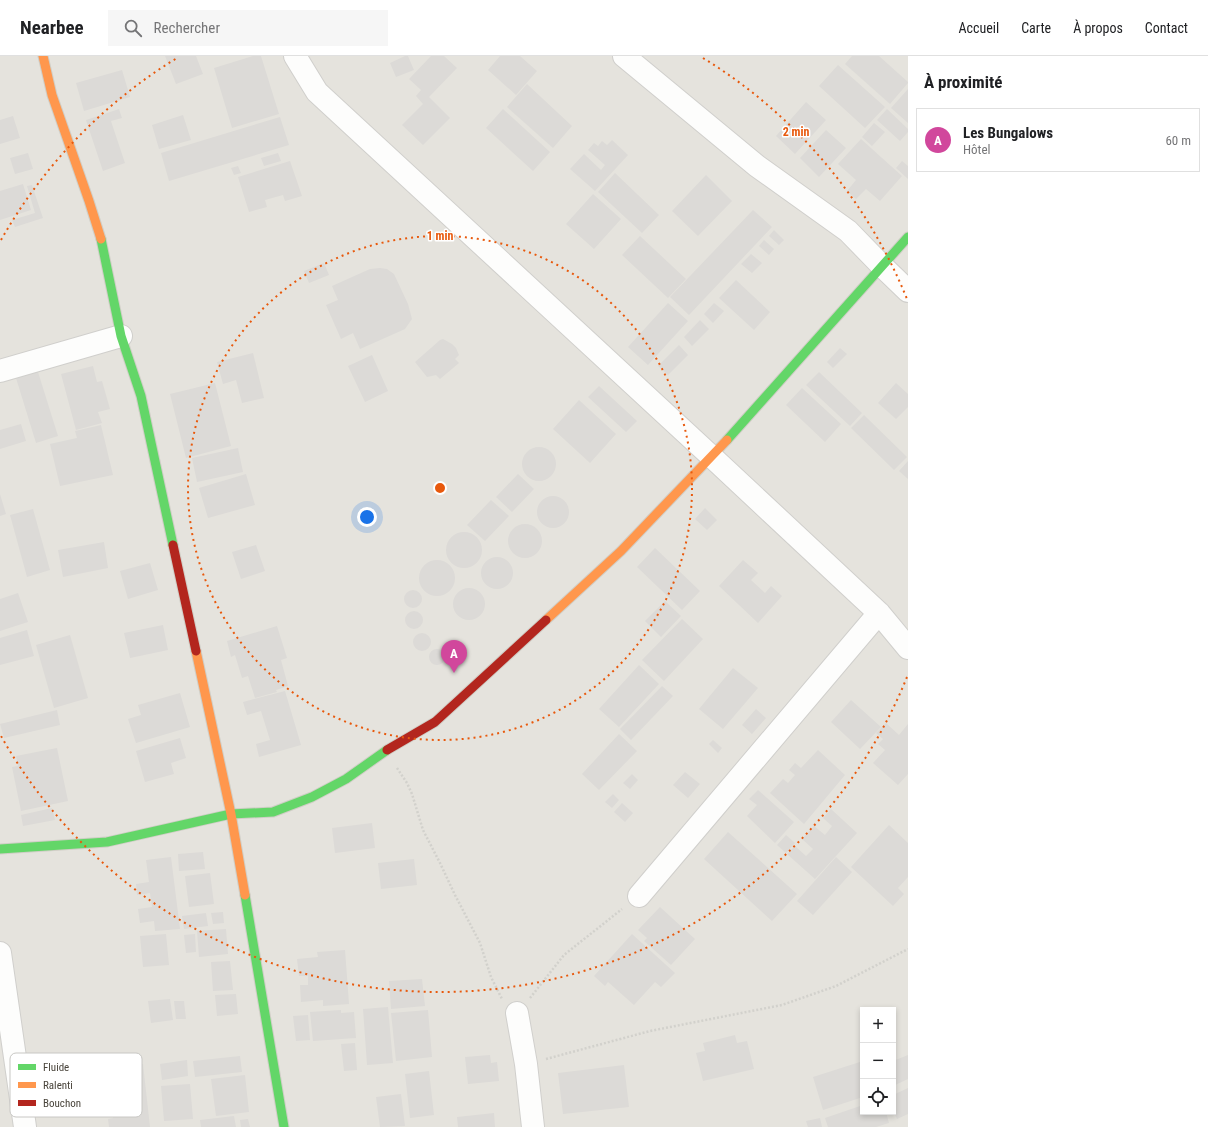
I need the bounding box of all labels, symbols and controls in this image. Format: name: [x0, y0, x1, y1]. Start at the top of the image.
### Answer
search box: [108, 10, 388, 46]
text: Nearbee: [20, 16, 84, 39]
icon: search: [122, 17, 144, 39]
text: Rechercher: [154, 19, 220, 37]
text: Accueil: [958, 20, 999, 36]
text: Carte: [1021, 20, 1051, 36]
text: À propos: [1073, 20, 1123, 36]
text: Contact: [1145, 20, 1188, 36]
text: À proximité: [924, 72, 1002, 92]
text: Les Bungalows: [963, 124, 1053, 142]
text: 2 min: [783, 125, 809, 139]
text: A: [934, 133, 942, 148]
text: 60 m: [1165, 133, 1191, 148]
text: Hôtel: [963, 142, 991, 157]
text: 1 min: [427, 229, 453, 243]
centre of rings: [433, 481, 447, 495]
your location: [357, 507, 377, 527]
pin: A: [441, 640, 467, 673]
map controls: [860, 1007, 896, 1115]
button: +: [860, 1007, 896, 1043]
button: −: [860, 1043, 896, 1079]
legend: [10, 1053, 142, 1117]
text: Fluide: [43, 1061, 69, 1074]
text: Ralenti: [43, 1079, 73, 1092]
button: locate: [860, 1079, 896, 1115]
text: Bouchon: [43, 1097, 81, 1110]

